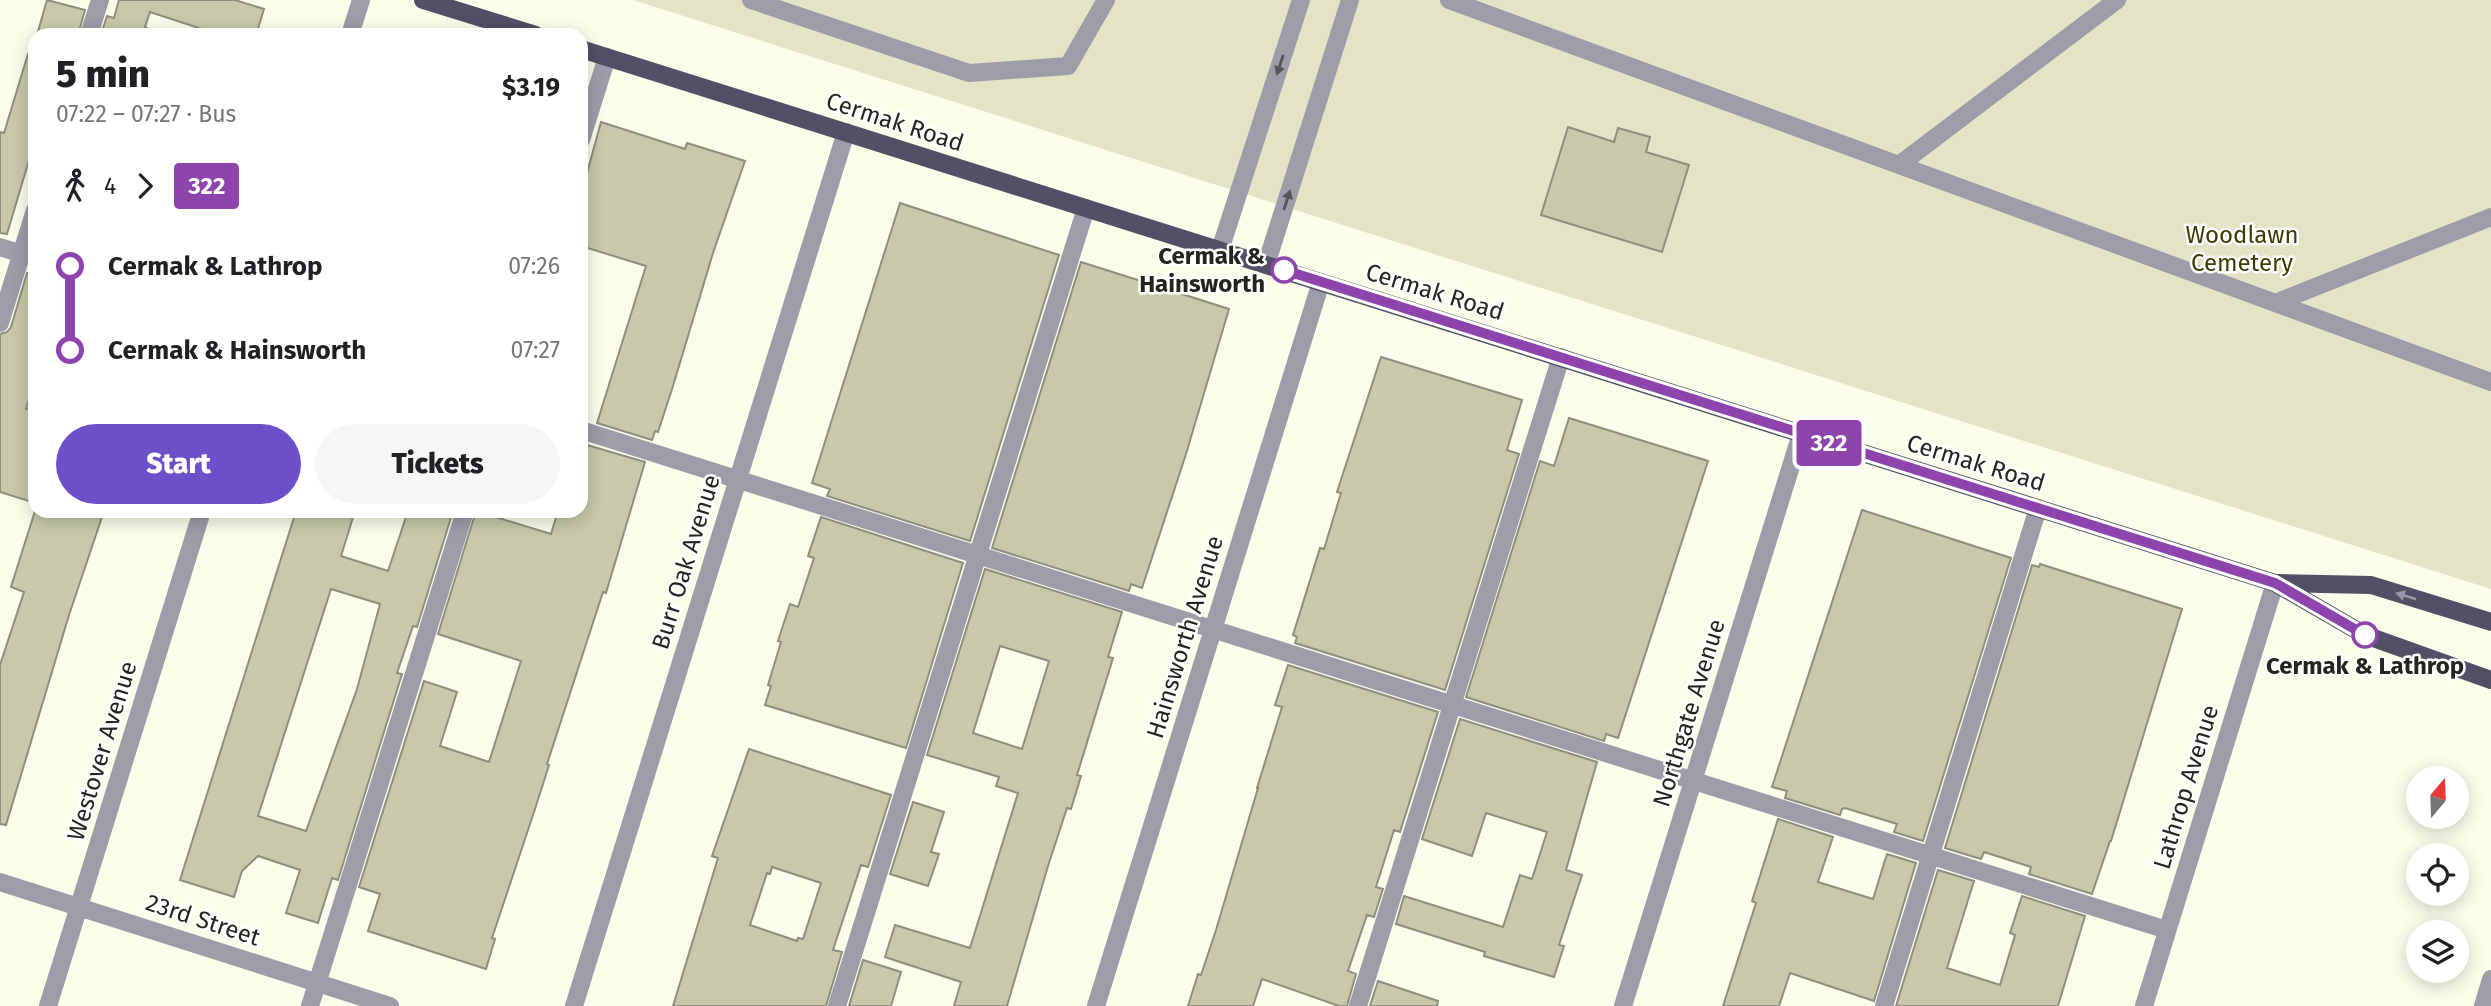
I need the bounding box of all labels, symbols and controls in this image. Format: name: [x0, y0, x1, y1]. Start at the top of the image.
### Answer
text: 5 min: [56, 51, 150, 97]
one-way arrow: [1274, 55, 1285, 76]
text: $3.19: [502, 72, 560, 103]
street label: Cermak Road: [823, 87, 967, 157]
text: 07:22 – 07:27 · Bus: [56, 100, 236, 128]
icon: walk: [56, 167, 94, 205]
icon: forward: [126, 167, 164, 205]
text: 4: [104, 172, 116, 200]
text: 322: [188, 172, 225, 200]
one-way arrow: [1282, 189, 1293, 210]
park label: Woodlawn Cemetery: [2185, 221, 2299, 277]
place label: Cermak & Hainsworth: [1139, 242, 1265, 298]
text: Cermak & Lathrop: [108, 251, 323, 282]
text: 07:26: [508, 252, 560, 280]
marker: Cermak & Hainsworth: [1271, 257, 1297, 283]
street label: Cermak Road: [1363, 258, 1507, 326]
text: Cermak & Hainsworth: [108, 335, 366, 366]
text: 07:27: [511, 336, 560, 364]
line badge: 322: [1789, 420, 1869, 466]
button: Start: [56, 424, 301, 504]
button: Tickets: [315, 424, 560, 504]
text: 322: [1810, 429, 1848, 457]
street label: Cermak Road: [1904, 429, 2048, 497]
street label: Burr Oak Avenue: [646, 471, 726, 653]
street label: Hainsworth Avenue: [1141, 532, 1229, 742]
one-way arrow: [2396, 590, 2417, 600]
street label: Northgate Avenue: [1647, 616, 1731, 810]
marker: Cermak & Lathrop: [2352, 622, 2378, 648]
place label: Cermak & Lathrop: [2266, 652, 2464, 680]
street label: Westover Avenue: [61, 658, 143, 844]
street label: Lathrop Avenue: [2148, 701, 2224, 873]
north arrow: [2406, 766, 2469, 830]
map controls: [2406, 766, 2469, 983]
button: locate: [2406, 843, 2469, 906]
street label: 23rd Street: [143, 888, 264, 952]
button: layers: [2406, 920, 2469, 983]

